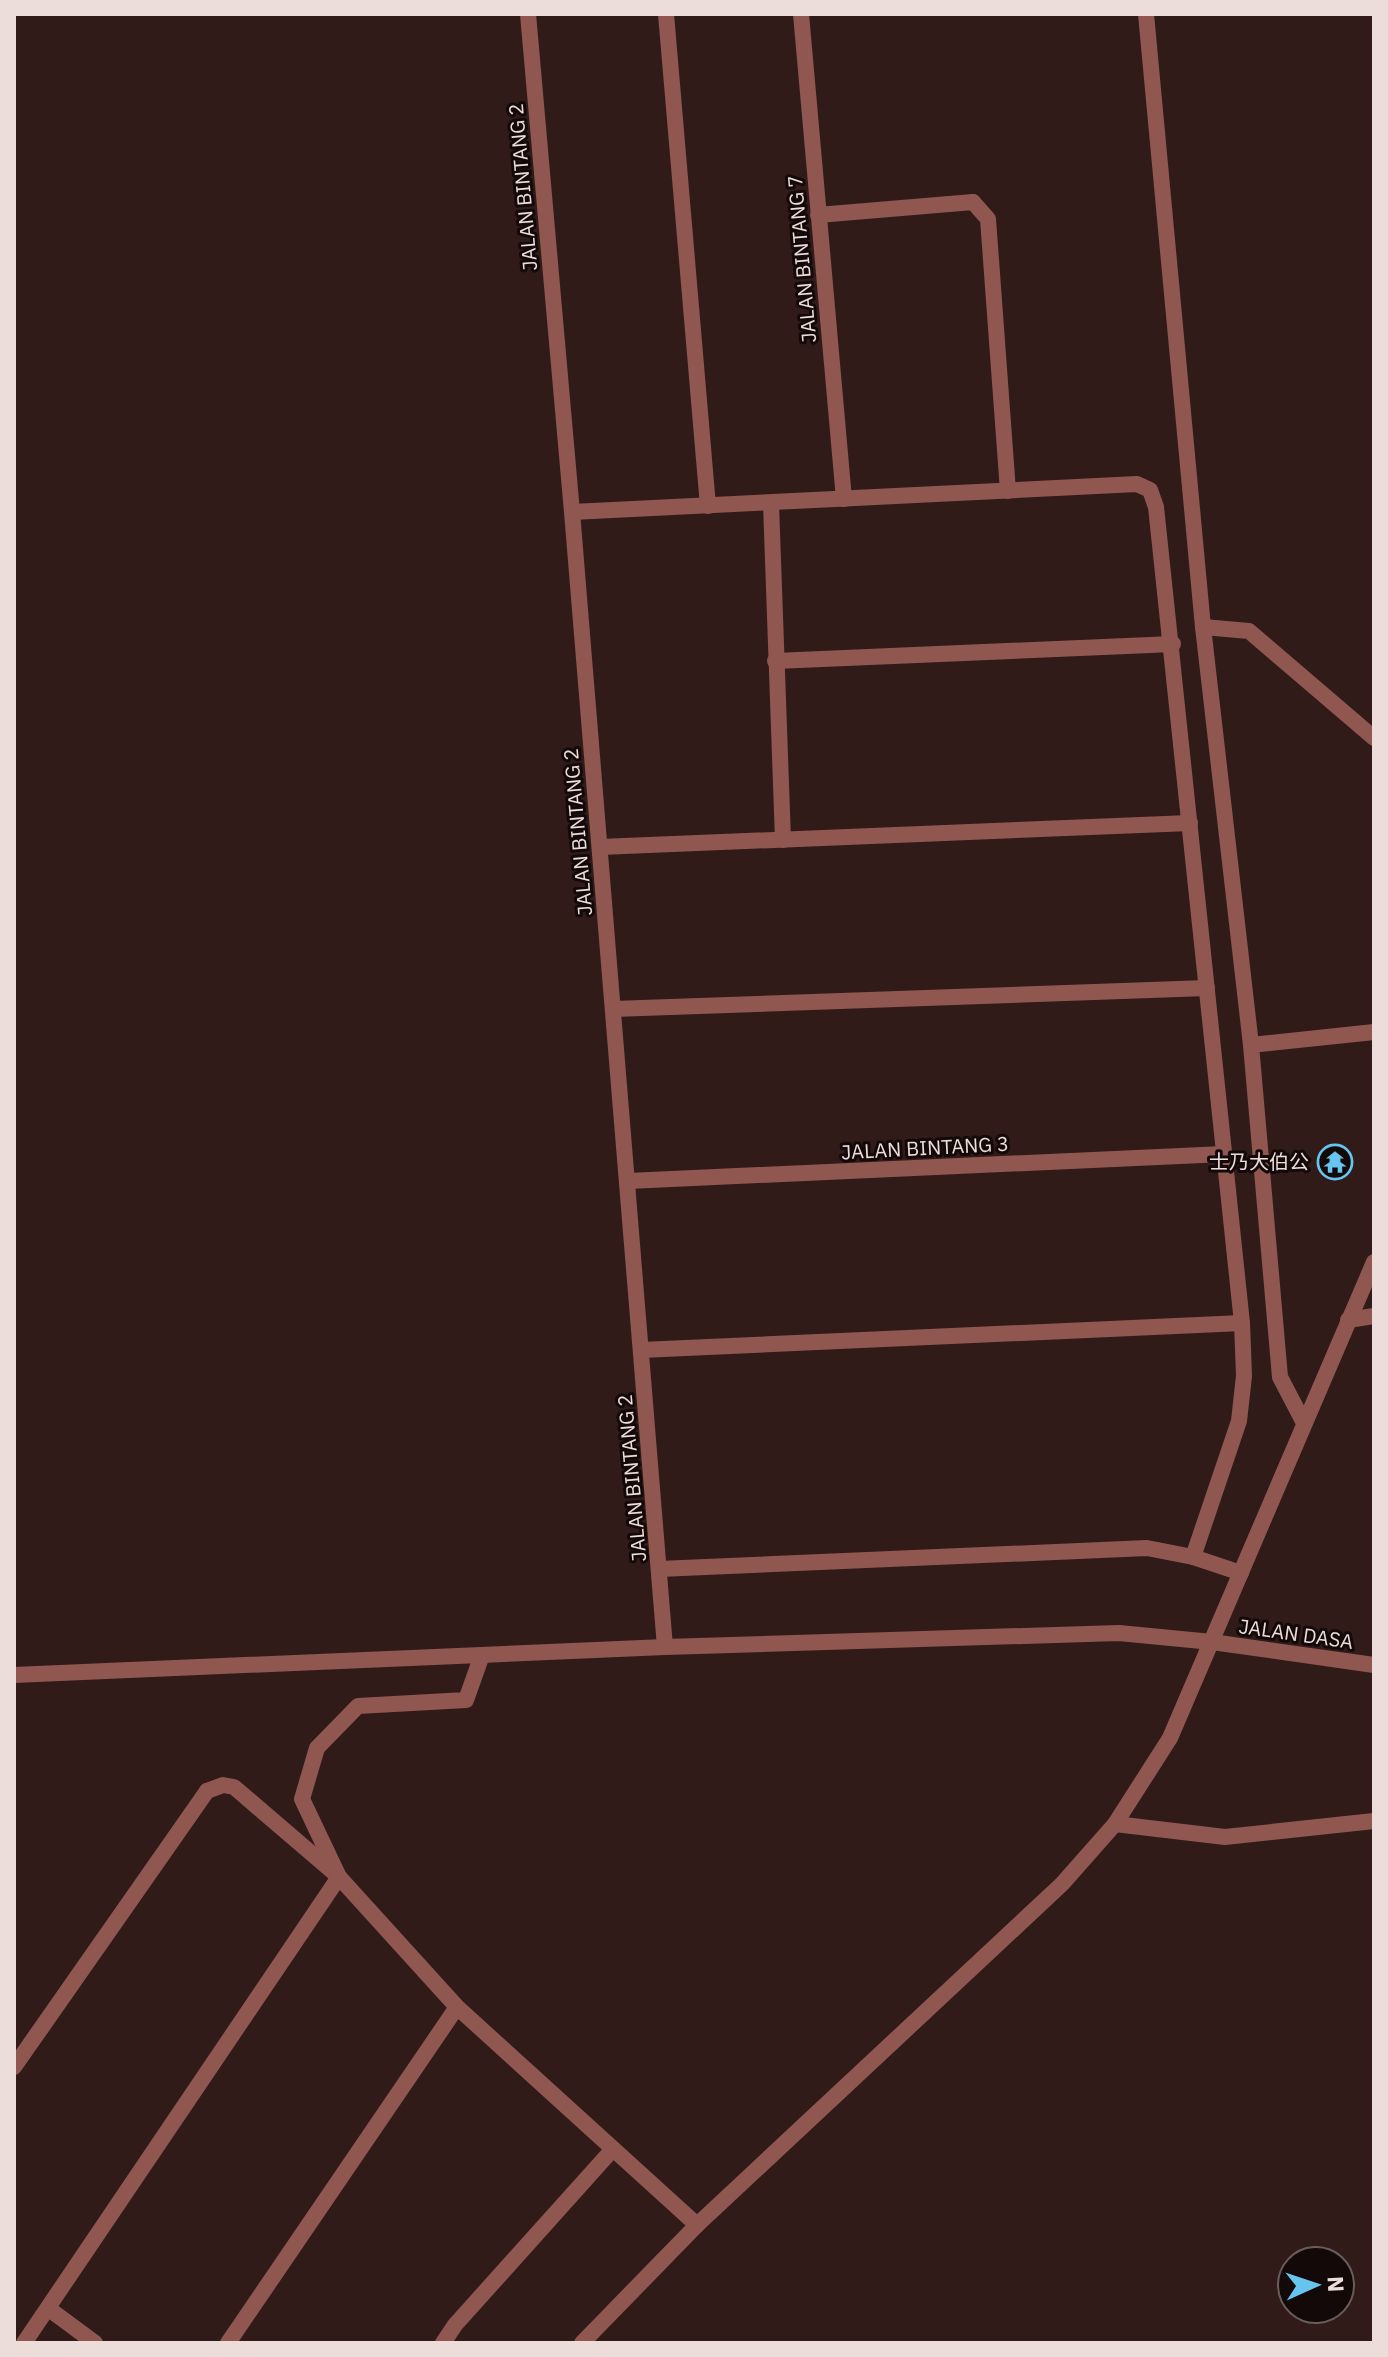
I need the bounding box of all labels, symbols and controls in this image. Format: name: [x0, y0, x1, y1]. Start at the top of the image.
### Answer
street label: JALAN BINTANG 2: [502, 102, 543, 272]
street label: JALAN BINTANG 7: [781, 174, 822, 344]
street label: JALAN BINTANG 2: [557, 747, 598, 917]
street label: JALAN BINTANG 3: [840, 1130, 1010, 1165]
temple icon: 士乃大伯公: [1316, 1143, 1354, 1181]
place label: 士乃大伯公: [1209, 1148, 1309, 1175]
street label: JALAN BINTANG 2: [611, 1393, 652, 1563]
street label: JALAN DASA: [1237, 1612, 1355, 1655]
north arrow: [1276, 2245, 1356, 2325]
text: N: [1322, 2275, 1351, 2293]

